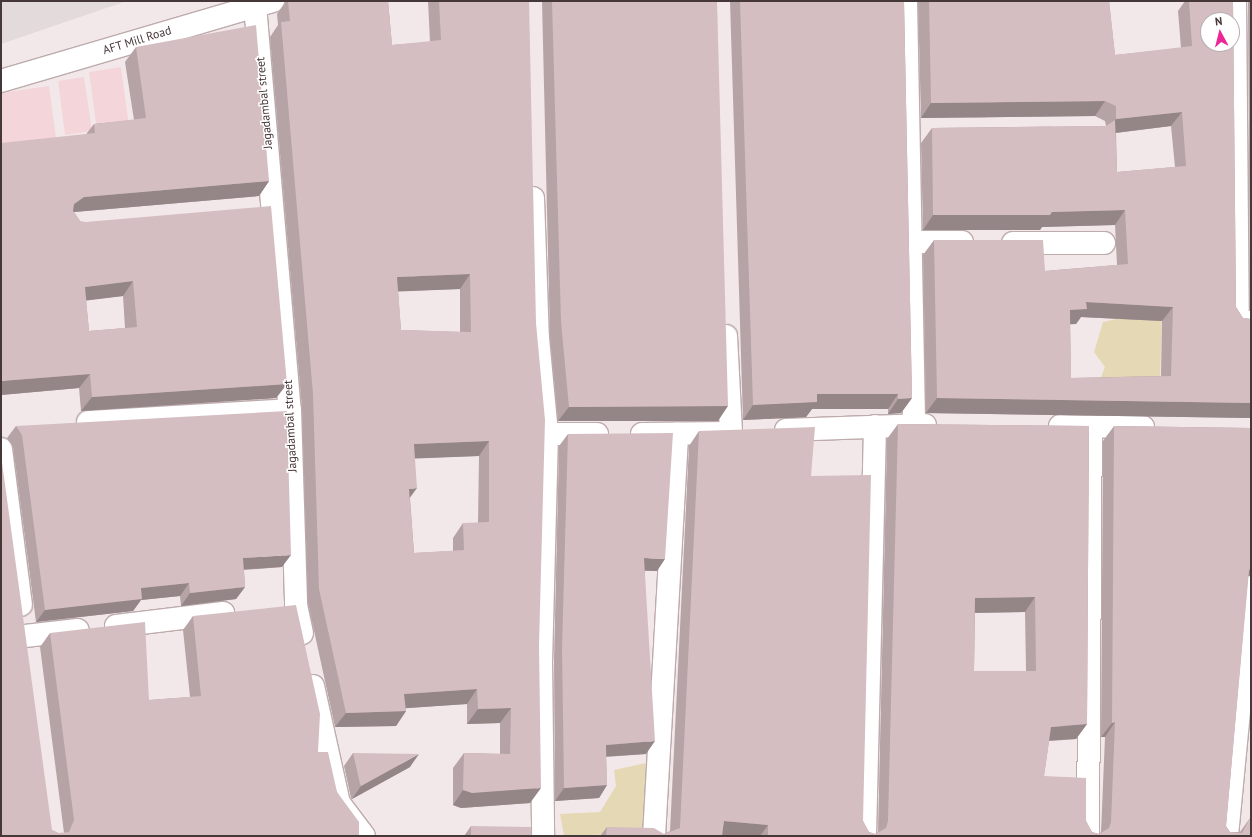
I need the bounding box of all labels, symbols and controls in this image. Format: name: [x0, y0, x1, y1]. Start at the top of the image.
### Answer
north arrow: [1200, 12, 1240, 52]
text: N: [1214, 14, 1223, 28]
street label: AFT Mill Road: [101, 23, 173, 57]
street label: Jagadambal street: [253, 56, 275, 150]
street label: Jagadambal street: [280, 379, 300, 473]

